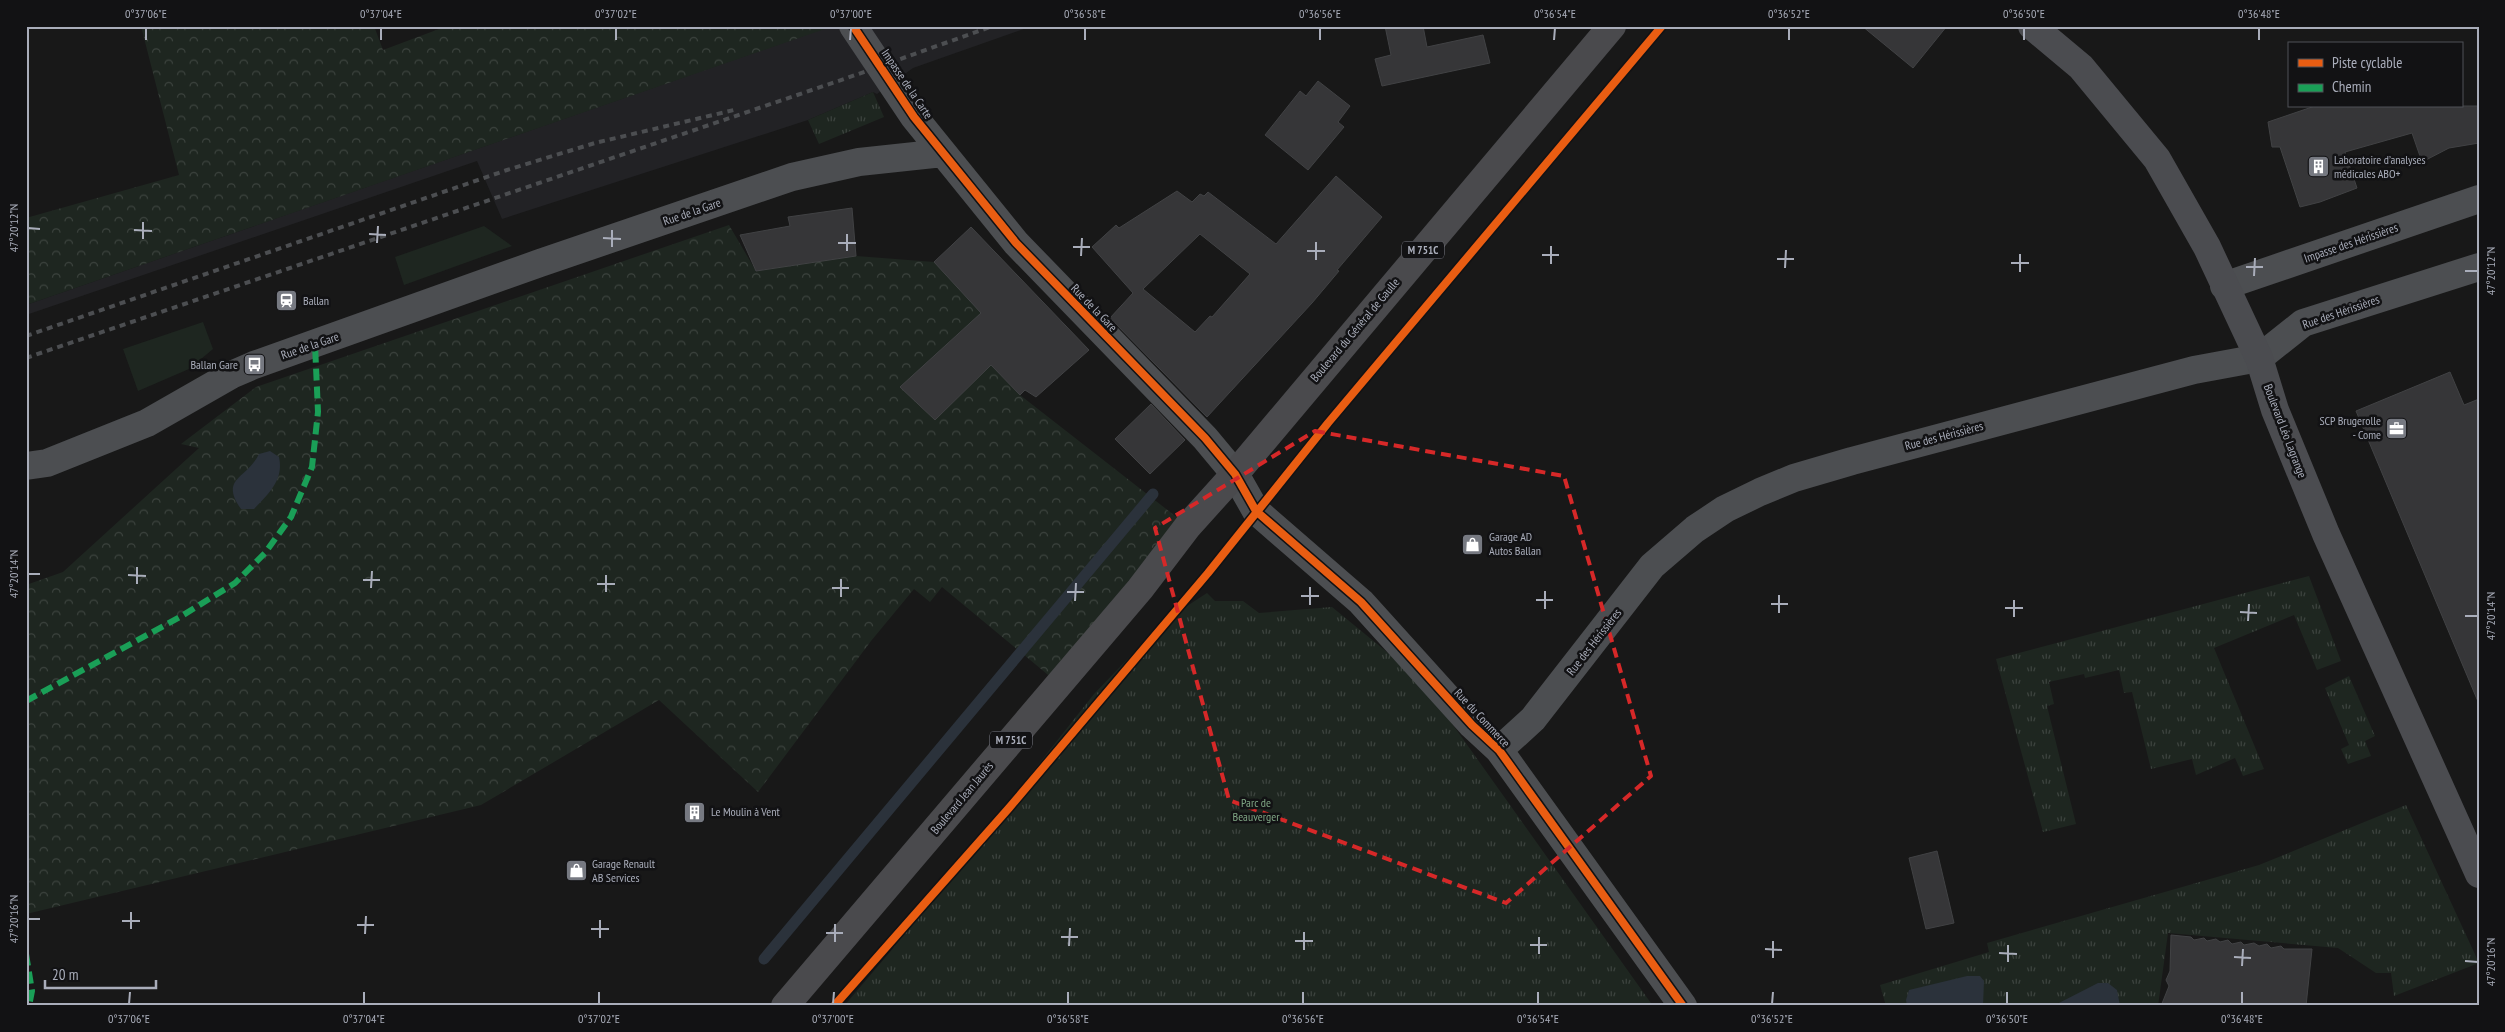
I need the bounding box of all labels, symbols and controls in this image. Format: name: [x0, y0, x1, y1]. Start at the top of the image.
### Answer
text: 0°37'06"E: [125, 6, 167, 21]
text: 0°37'04"E: [360, 6, 402, 21]
text: 0°37'02"E: [595, 6, 637, 21]
text: 0°37'00"E: [830, 6, 872, 21]
text: 0°36'58"E: [1064, 6, 1106, 21]
text: 0°36'56"E: [1299, 6, 1341, 21]
text: 0°36'54"E: [1534, 6, 1576, 21]
text: 0°36'52"E: [1768, 6, 1810, 21]
text: 0°36'50"E: [2003, 6, 2045, 21]
text: 0°36'48"E: [2238, 6, 2280, 21]
legend: [2288, 42, 2462, 108]
street label: Impasse de la Carte: [879, 46, 936, 122]
text: Piste cyclable: [2332, 53, 2402, 72]
text: Chemin: [2332, 77, 2371, 96]
place label: Laboratoire d’analyses médicales ABO+: [2334, 152, 2426, 181]
building icon: Laboratoire d’analyses médicales ABO+: [2306, 155, 2330, 179]
street label: Rue de la Gare: [661, 195, 723, 228]
text: 47°20'12"N: [6, 204, 21, 252]
street label: Impasse des Hérissières: [2302, 219, 2400, 266]
road number: M 751C: [1402, 242, 1444, 258]
text: 47°20'12"N: [2483, 247, 2498, 295]
street label: Boulevard du Général de Gaulle: [1307, 275, 1402, 385]
street label: Rue de la Gare: [1068, 281, 1121, 335]
station icon: Ballan: [275, 289, 299, 313]
street label: Rue des Hérissières: [2300, 291, 2381, 332]
place label: Ballan: [303, 293, 329, 308]
street label: Rue de la Gare: [279, 329, 341, 362]
bus stop icon: Ballan Gare: [242, 353, 266, 377]
place label: Ballan Gare: [190, 357, 238, 372]
street label: Boulevard Léo Lagrange: [2261, 382, 2310, 480]
place label: SCP Brugerolle - Come: [2319, 413, 2381, 442]
office icon: SCP Brugerolle - Come: [2385, 416, 2409, 440]
street label: Rue des Hérissières: [1903, 418, 1985, 453]
place label: Garage AD Autos Ballan: [1489, 529, 1541, 558]
shop icon: Garage AD Autos Ballan: [1461, 532, 1485, 556]
text: 47°20'14"N: [6, 550, 21, 598]
text: 47°20'14"N: [2483, 592, 2498, 640]
street label: Rue des Hérissières: [1563, 605, 1624, 678]
street label: Rue du Commerce: [1451, 685, 1513, 750]
road number: M 751C: [990, 732, 1032, 748]
street label: Boulevard Jean Jaurès: [927, 758, 996, 837]
park label: Parc de Beauverger: [1233, 795, 1280, 824]
building icon: Le Moulin à Vent: [683, 800, 707, 824]
place label: Le Moulin à Vent: [711, 804, 780, 819]
place label: Garage Renault AB Services: [592, 856, 656, 885]
shop icon: Garage Renault AB Services: [564, 859, 588, 883]
text: 47°20'16"N: [6, 895, 21, 943]
text: 47°20'16"N: [2483, 938, 2498, 986]
scale bar: [45, 957, 156, 989]
text: 20 m: [52, 965, 78, 984]
text: 0°37'06"E: [108, 1011, 150, 1026]
text: 0°37'04"E: [343, 1011, 385, 1026]
text: 0°37'02"E: [578, 1011, 620, 1026]
text: 0°37'00"E: [812, 1011, 854, 1026]
text: 0°36'58"E: [1047, 1011, 1089, 1026]
text: 0°36'56"E: [1282, 1011, 1324, 1026]
text: 0°36'54"E: [1517, 1011, 1559, 1026]
text: 0°36'52"E: [1751, 1011, 1793, 1026]
text: 0°36'50"E: [1986, 1011, 2028, 1026]
text: 0°36'48"E: [2221, 1011, 2263, 1026]

